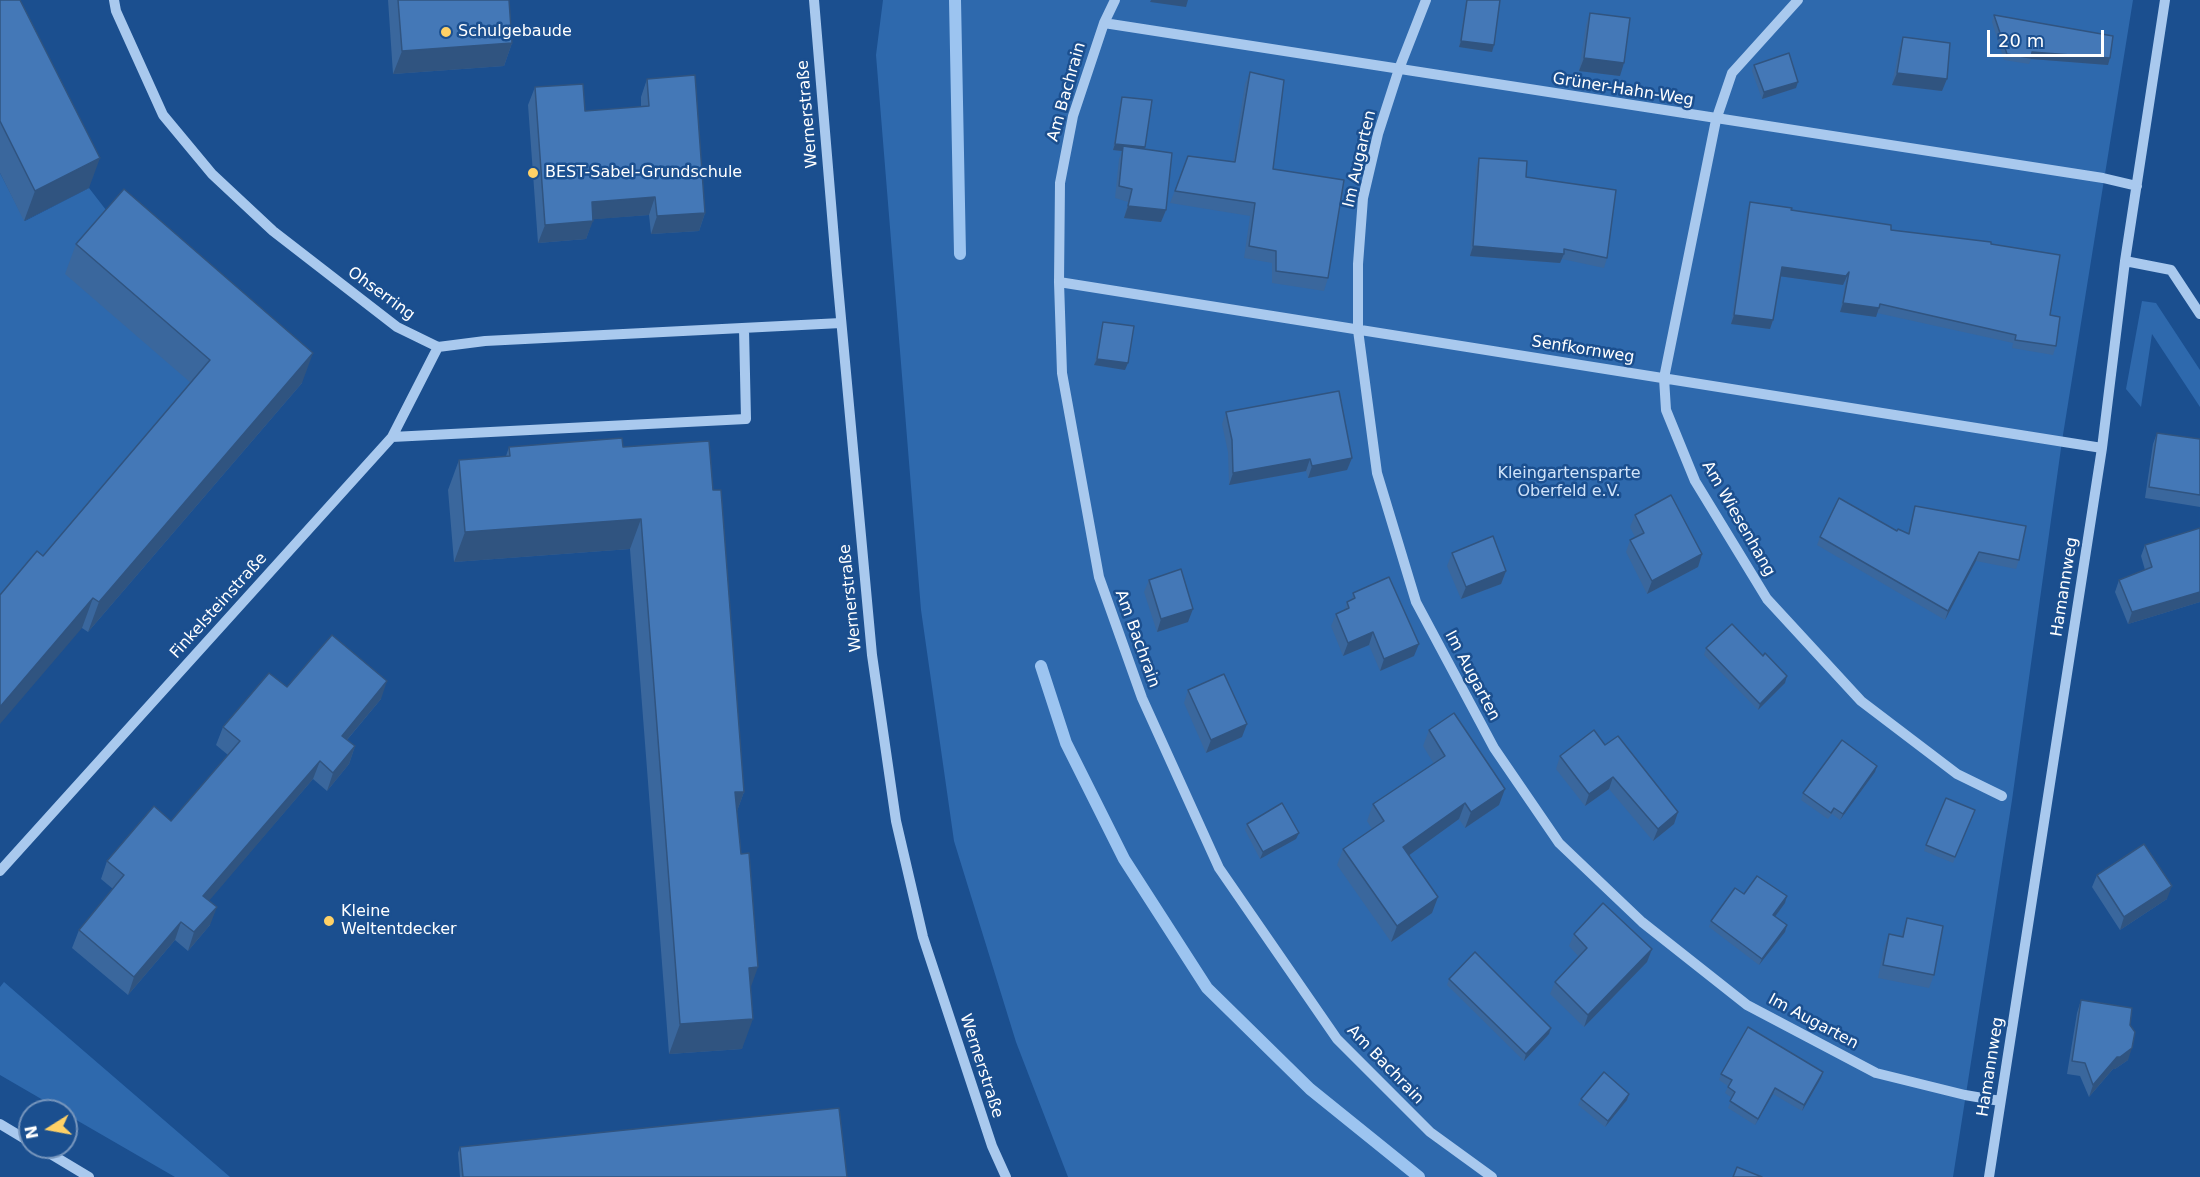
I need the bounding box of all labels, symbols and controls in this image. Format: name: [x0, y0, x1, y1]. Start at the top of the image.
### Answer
scale bar: [1990, 18, 2107, 56]
place label: Schulgebaude: [458, 22, 572, 42]
marker: Schulgebaude: [439, 25, 453, 39]
text: 20 m: [1998, 30, 2044, 51]
street label: Am Bachrain: [1044, 40, 1090, 144]
street label: Wernerstraße: [794, 59, 822, 169]
street label: Grüner-Hahn-Weg: [1551, 69, 1695, 111]
street label: Im Augarten: [1339, 108, 1381, 210]
place label: BEST-Sabel-Grundschule: [545, 163, 742, 183]
marker: BEST-Sabel-Grundschule: [526, 166, 540, 180]
street label: Ohserring: [344, 263, 418, 325]
street label: Senfkornweg: [1530, 332, 1636, 368]
street label: Am Wiesenhang: [1697, 458, 1779, 580]
park label: Kleingartensparte Oberfeld e.V.: [1497, 464, 1641, 502]
street label: Hamannweg: [2048, 536, 2082, 638]
street label: Wernerstraße: [836, 543, 866, 653]
street label: Finkelsteinstraße: [167, 549, 271, 663]
street label: Am Bachrain: [1110, 588, 1164, 690]
street label: Im Augarten: [1440, 628, 1504, 724]
place label: Kleine Weltentdecker: [341, 902, 457, 940]
marker: Kleine Weltentdecker: [322, 914, 336, 928]
street label: Im Augarten: [1765, 990, 1861, 1054]
street label: Wernerstraße: [955, 1011, 1007, 1121]
street label: Hamannweg: [1974, 1016, 2008, 1118]
street label: Am Bachrain: [1343, 1022, 1427, 1108]
north arrow: [18, 1099, 78, 1159]
text: N: [21, 1124, 42, 1141]

